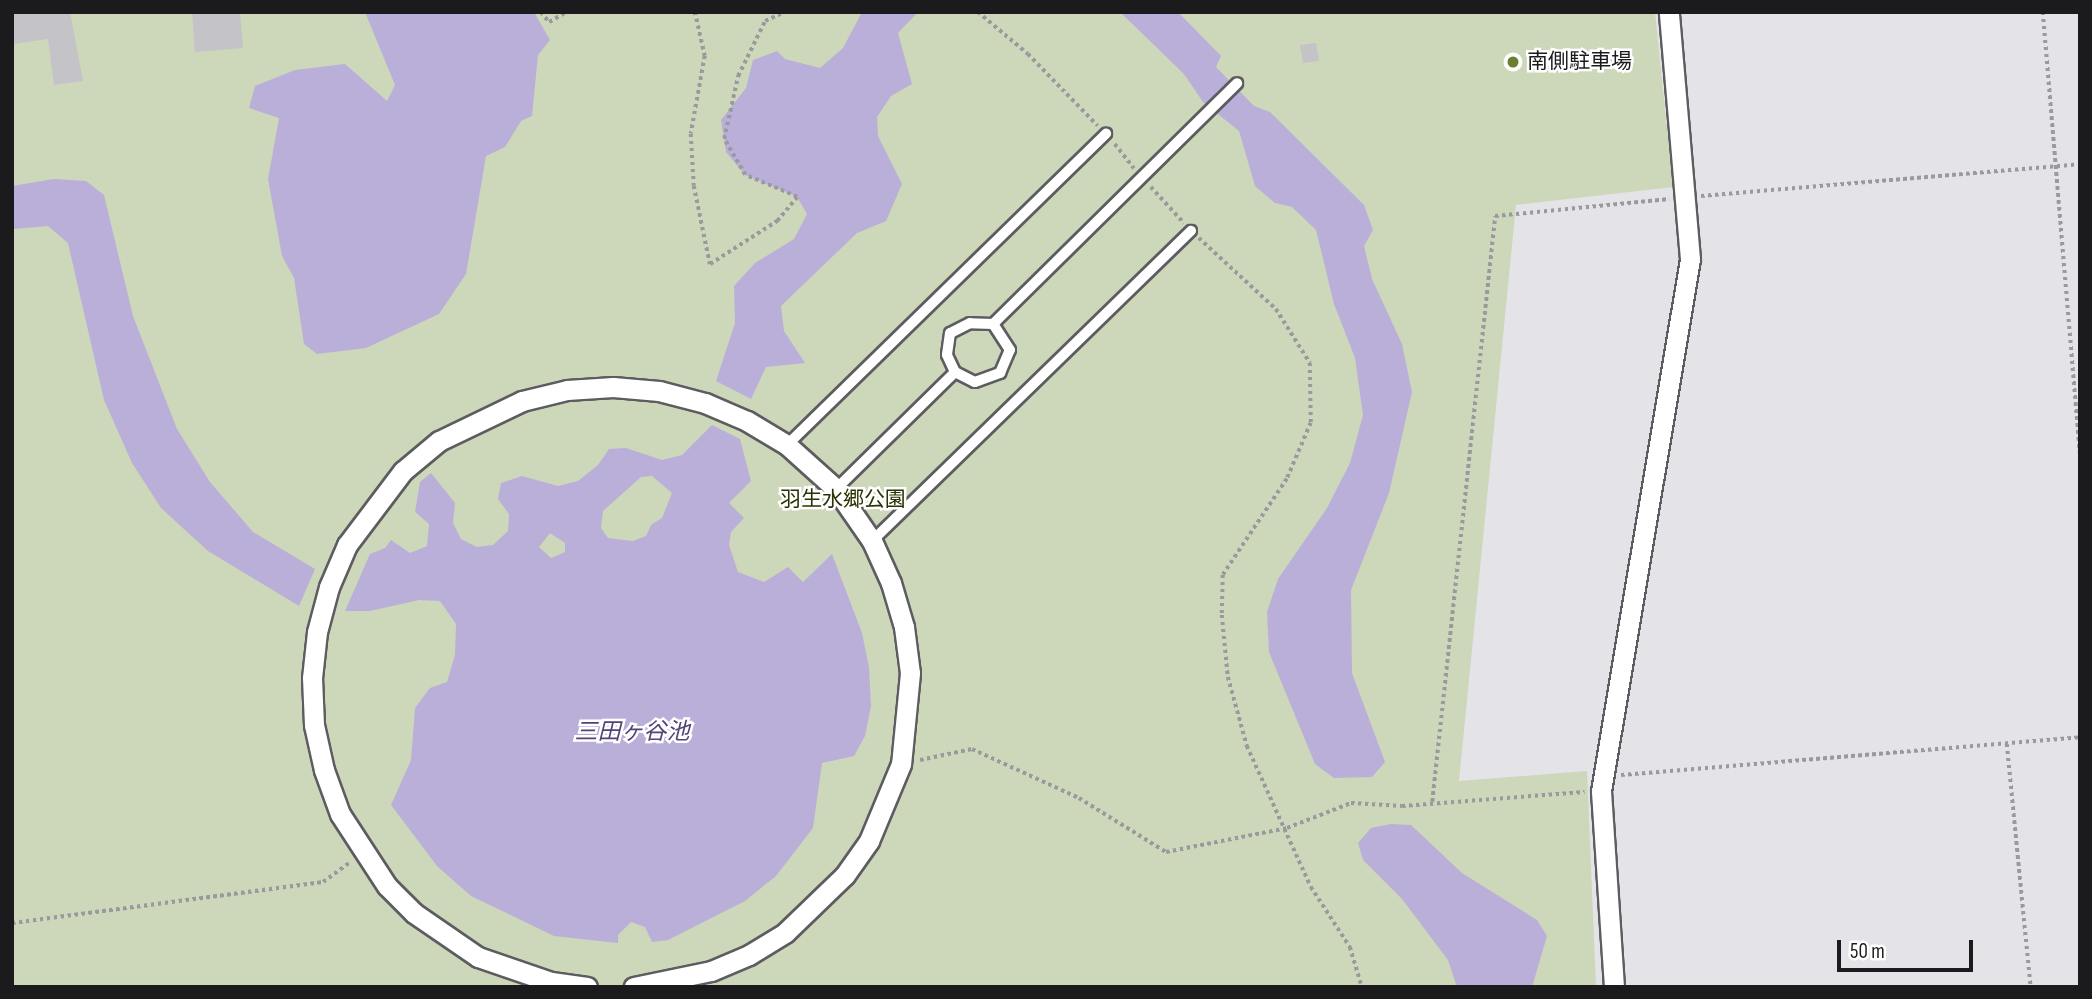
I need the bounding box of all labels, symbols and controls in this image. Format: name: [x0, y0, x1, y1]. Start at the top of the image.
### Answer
place label: 南側駐車場: [1527, 49, 1632, 75]
marker: 南側駐車場: [1505, 54, 1521, 70]
park label: 羽生水郷公園: [780, 487, 906, 513]
water label: 三田ヶ谷池: [575, 718, 689, 746]
scale bar: [1840, 926, 1976, 970]
text: 50 m: [1850, 939, 1885, 964]

